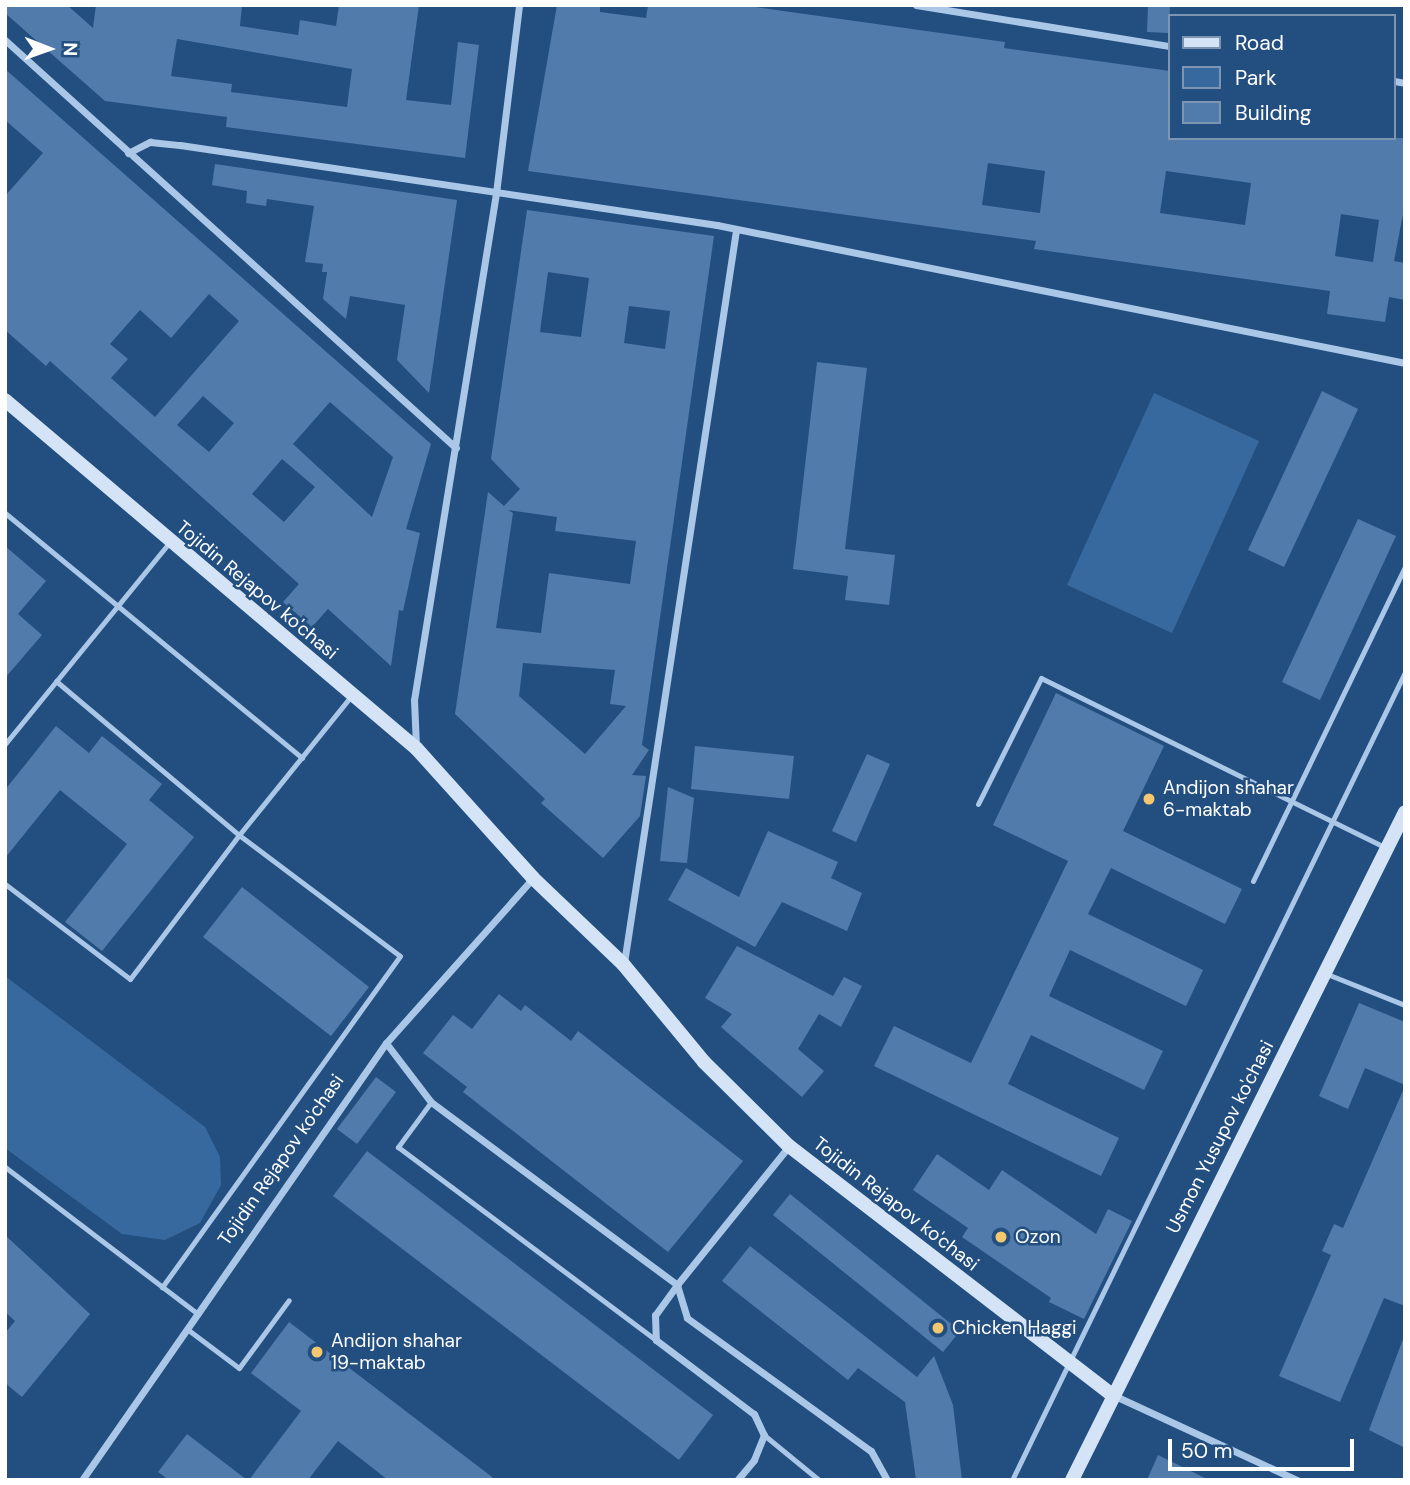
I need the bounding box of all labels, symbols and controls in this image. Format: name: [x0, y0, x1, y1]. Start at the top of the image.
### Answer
north arrow: [14, 14, 84, 84]
legend: [1168, 14, 1396, 140]
text: Road: [1235, 29, 1284, 57]
text: N: [58, 42, 83, 57]
text: Park: [1235, 64, 1276, 92]
text: Building: [1235, 99, 1311, 127]
street label: Tojidin Rejapov ko'chasi: [172, 516, 342, 664]
place label: Andijon shahar 6-maktab: [1163, 777, 1294, 821]
marker: Andijon shahar 6-maktab: [1141, 791, 1157, 807]
street label: Usmon Yusupov ko'chasi: [1161, 1037, 1279, 1237]
street label: Tojidin Rejapov ko'chasi: [213, 1070, 349, 1250]
street label: Tojidin Rejapov ko'chasi: [809, 1132, 983, 1276]
place label: Ozon: [1015, 1226, 1061, 1248]
marker: Ozon: [993, 1229, 1009, 1245]
place label: Chicken Haggi: [952, 1317, 1077, 1339]
marker: Chicken Haggi: [930, 1320, 946, 1336]
place label: Andijon shahar 19-maktab: [331, 1330, 462, 1374]
marker: Andijon shahar 19-maktab: [309, 1344, 325, 1360]
scale bar: [1172, 1426, 1358, 1470]
text: 50 m: [1181, 1437, 1232, 1465]

